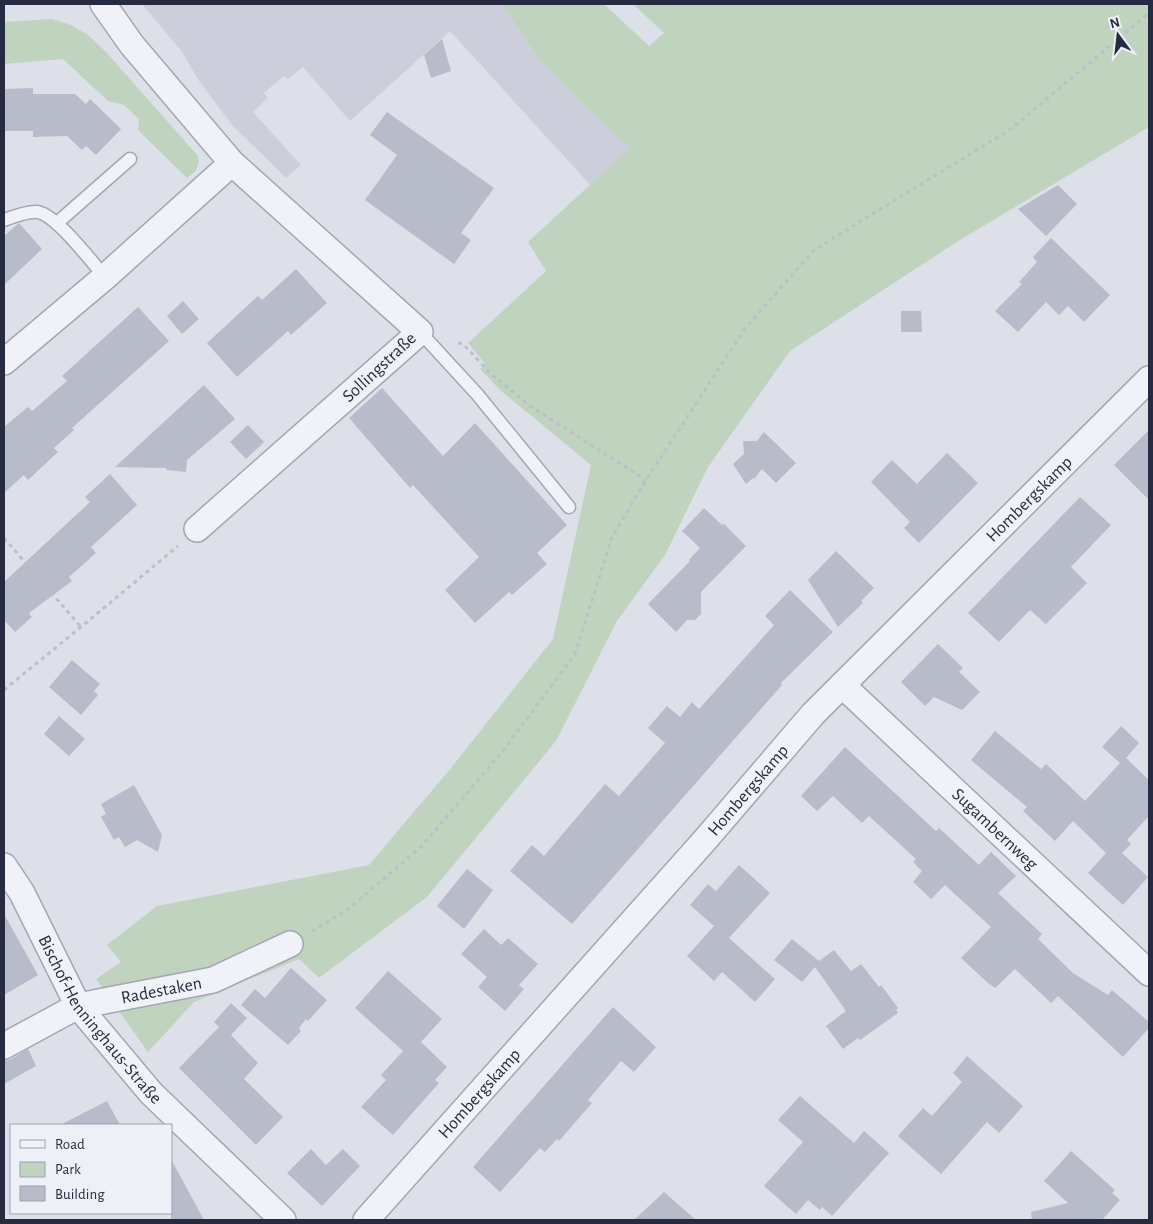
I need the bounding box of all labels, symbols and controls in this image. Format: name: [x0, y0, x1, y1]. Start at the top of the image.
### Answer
north arrow: [1093, 10, 1143, 60]
text: N: [1108, 15, 1121, 31]
street label: Sollingstraße: [340, 329, 420, 406]
street label: Hombergskamp: [983, 453, 1076, 546]
street label: Hombergskamp: [705, 742, 792, 840]
street label: Sugambernweg: [948, 785, 1041, 874]
street label: Bischof-Henninghaus-Straße: [34, 933, 165, 1108]
street label: Radestaken: [120, 974, 203, 1008]
street label: Hombergskamp: [435, 1045, 524, 1142]
legend: [10, 1124, 172, 1214]
text: Road: [55, 1137, 85, 1152]
text: Park: [55, 1162, 81, 1177]
text: Building: [55, 1187, 105, 1202]

